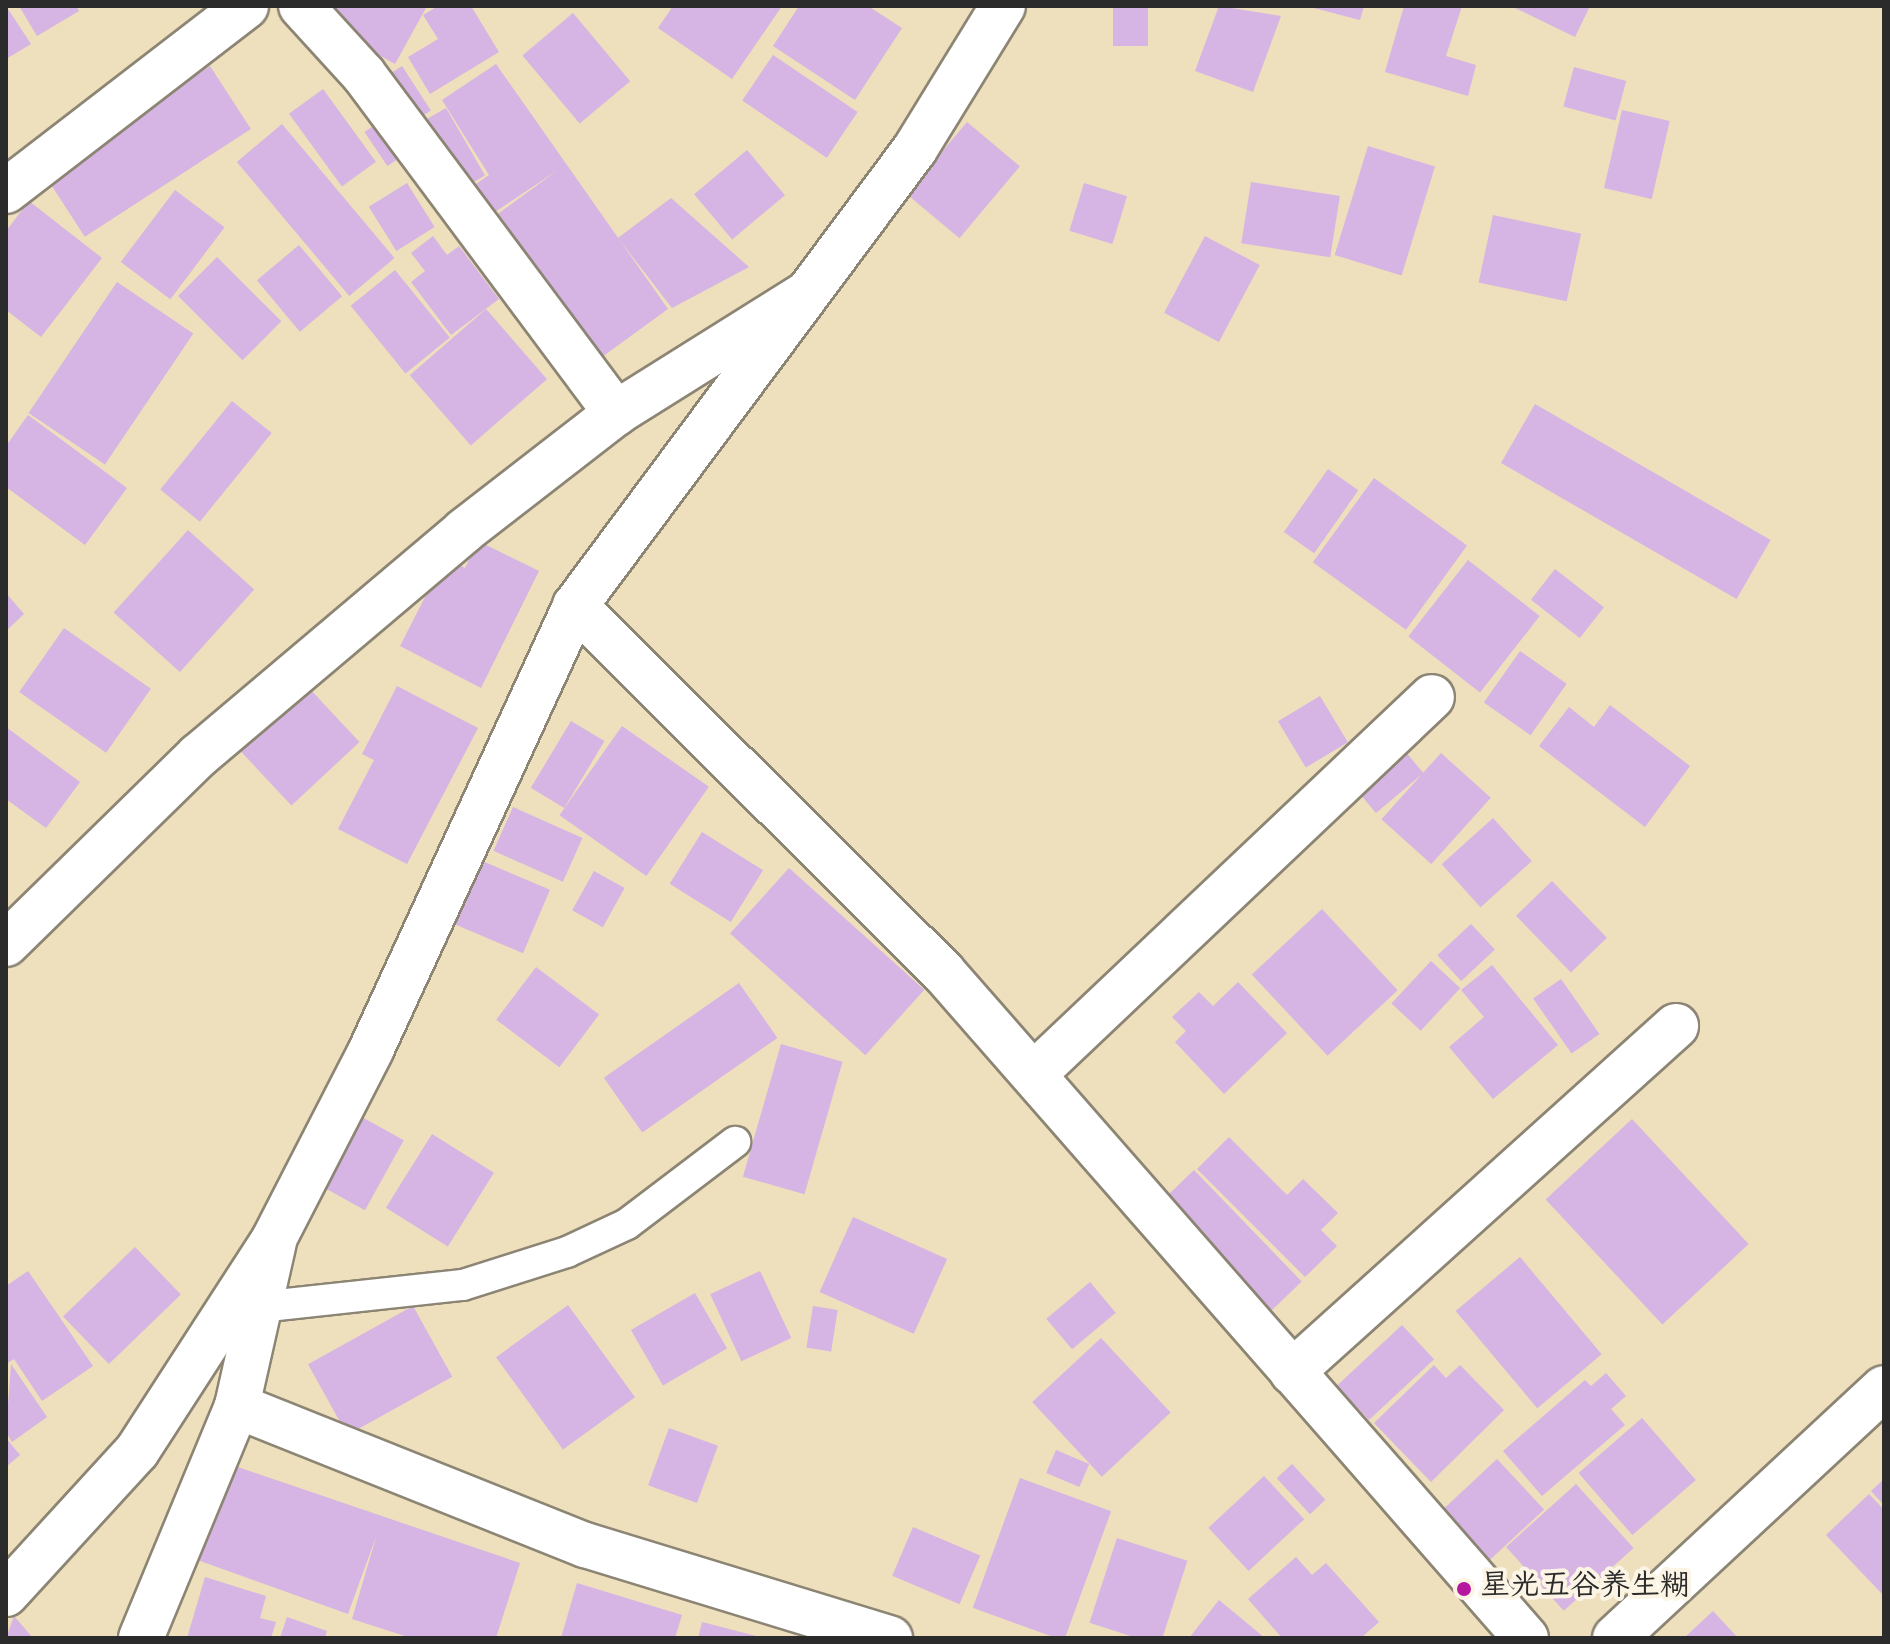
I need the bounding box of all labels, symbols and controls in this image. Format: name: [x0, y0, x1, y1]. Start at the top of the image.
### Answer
place label: 星光五谷养生糊: [1480, 1571, 1690, 1607]
marker: 星光五谷养生糊: [1455, 1580, 1473, 1598]

